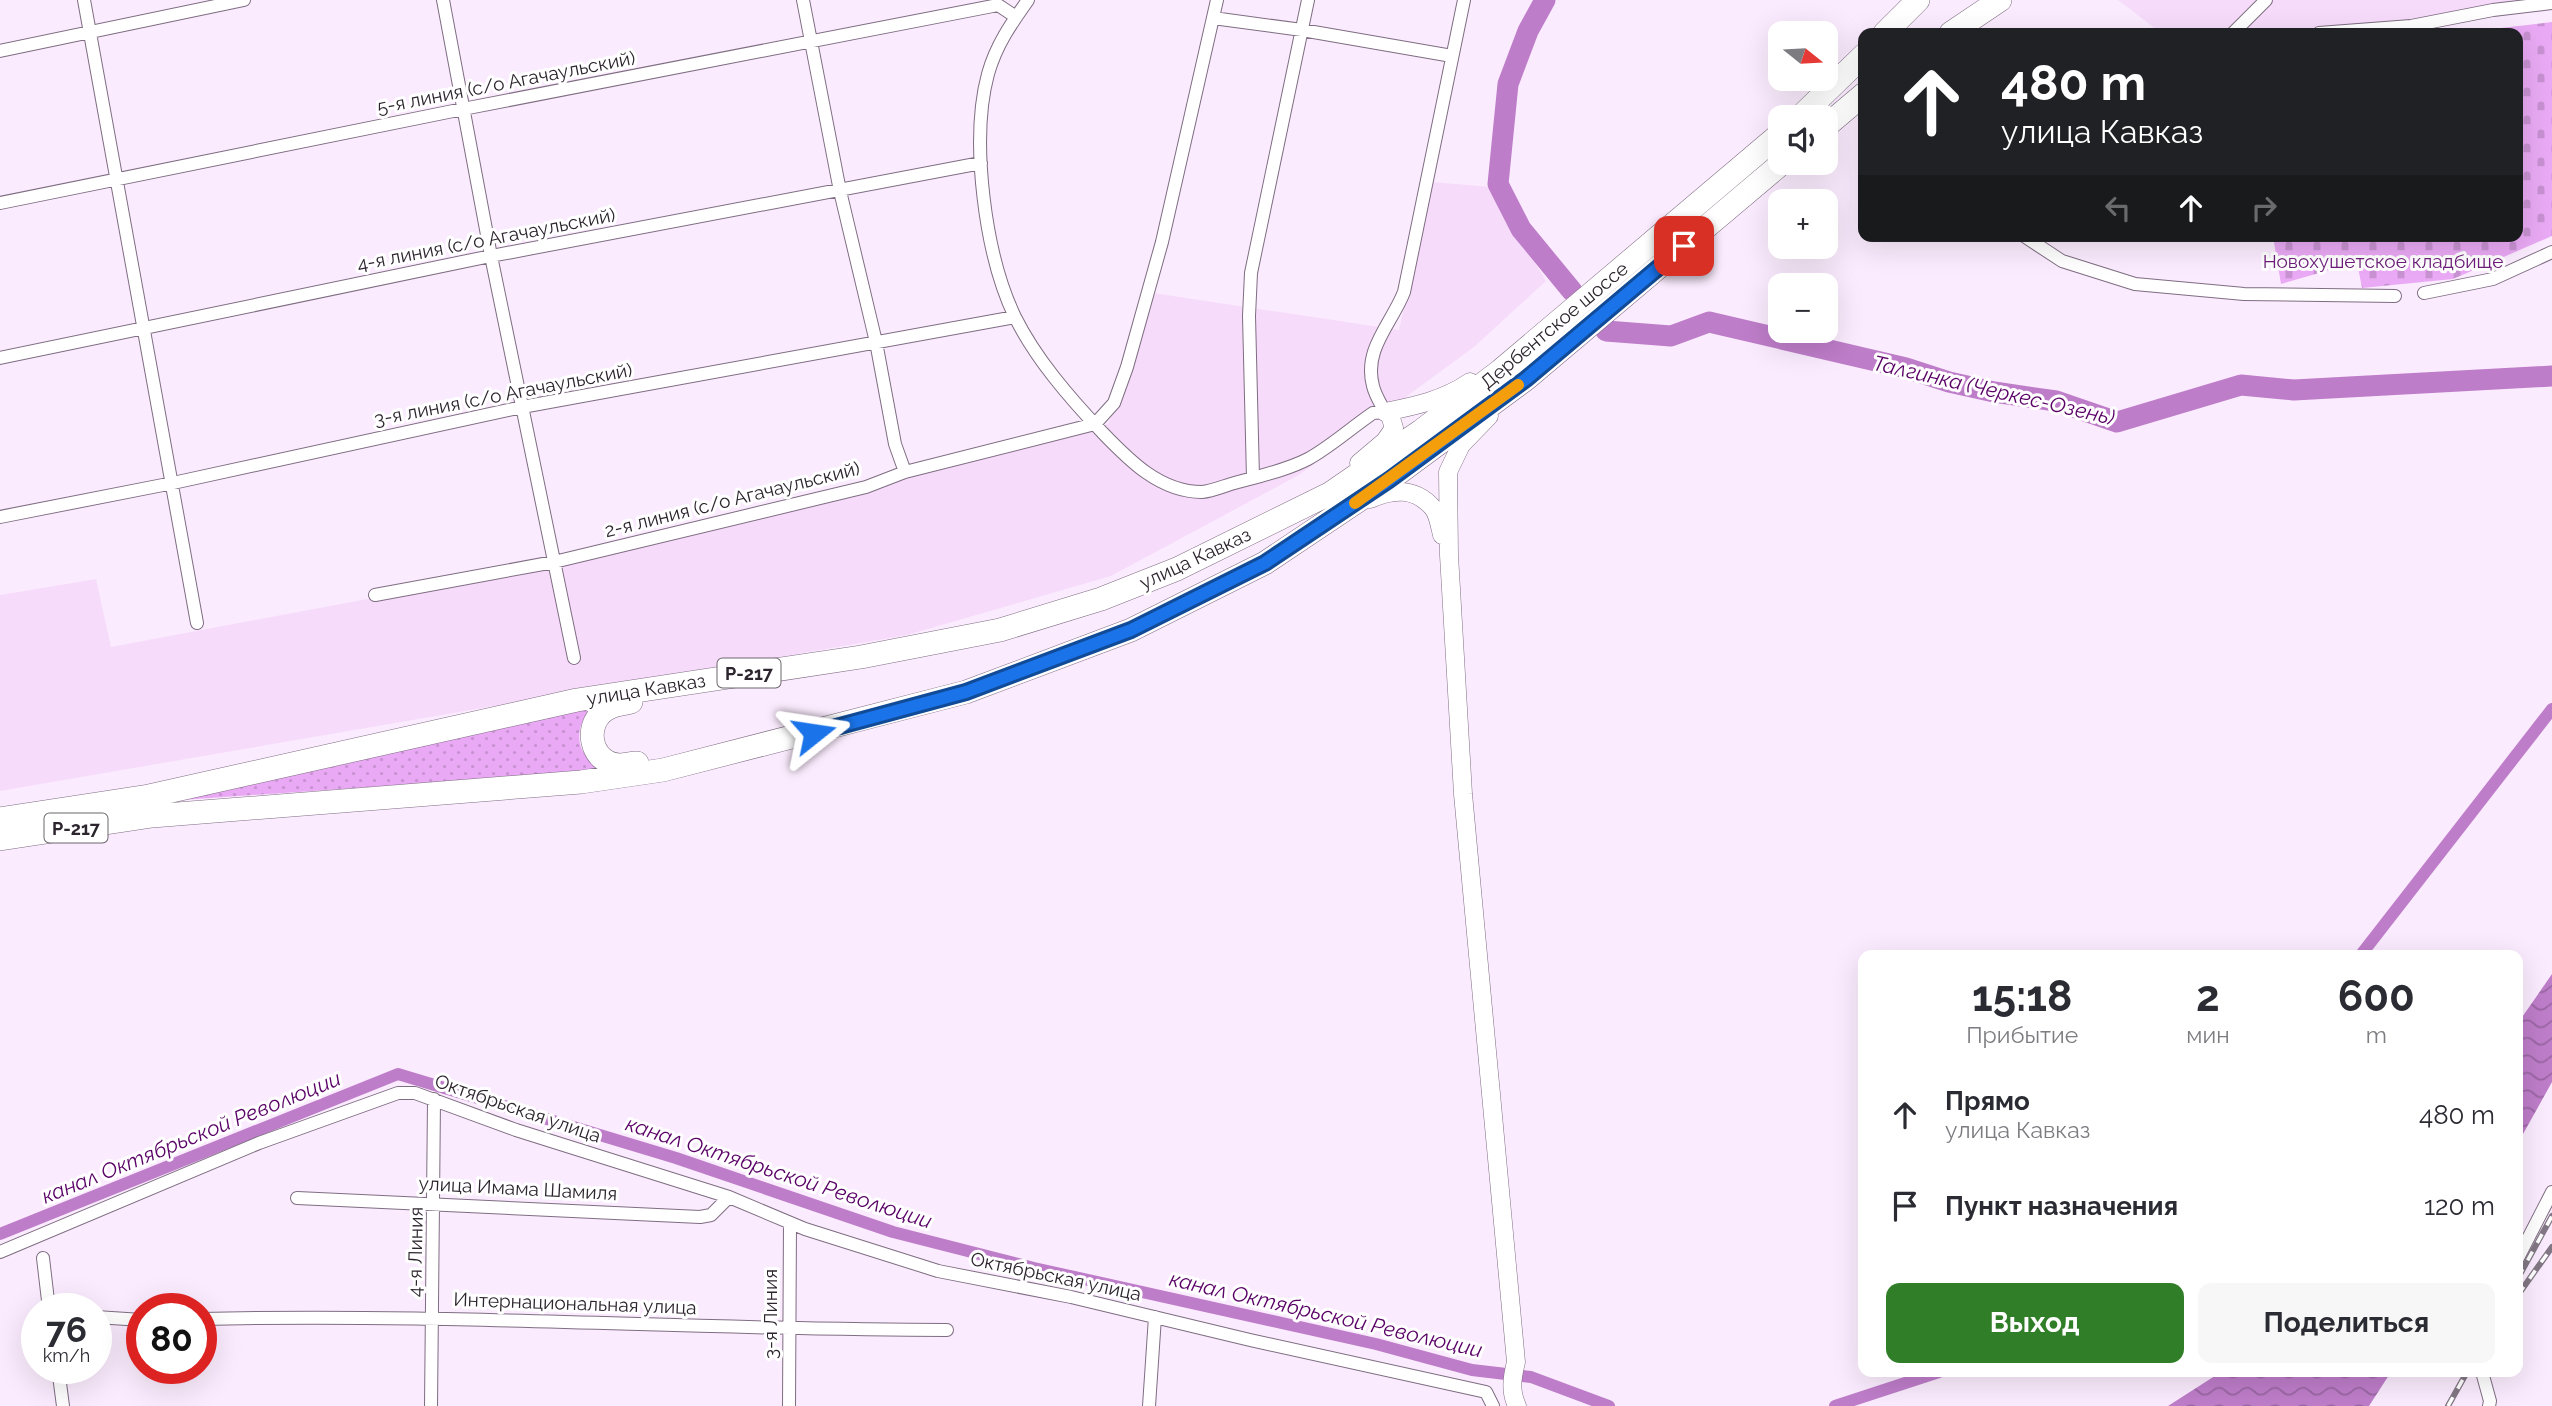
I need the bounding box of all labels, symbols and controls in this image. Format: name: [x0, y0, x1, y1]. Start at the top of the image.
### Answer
north arrow: [1768, 21, 1838, 91]
map controls: [1768, 21, 1838, 343]
street label: 5-я линия (с/о Агачаульский): [375, 46, 637, 118]
text: 480 m: [2001, 54, 2146, 111]
icon: ahead: [1886, 56, 1977, 147]
button: sound: [1768, 105, 1838, 175]
text: улица Кавказ: [2001, 113, 2203, 150]
button: +: [1768, 189, 1838, 259]
icon: left: [2099, 189, 2137, 227]
icon: ahead: [2172, 189, 2210, 227]
icon: right: [2245, 189, 2283, 227]
street label: 4-я линия (с/о Агачаульский): [355, 203, 617, 275]
pin: [1654, 216, 1714, 276]
icon: arrive: [1665, 227, 1703, 265]
park label: Новохушетское кладбище: [2263, 250, 2503, 272]
street label: Дербентское шоссе: [1476, 257, 1632, 393]
button: −: [1768, 273, 1838, 343]
water label: Талгинка (Черкес-Озень): [1871, 350, 2118, 430]
street label: 3-я линия (с/о Агачаульский): [372, 358, 634, 430]
street label: 2-я линия (с/о Агачаульский): [602, 457, 862, 541]
street label: улица Кавказ: [1136, 523, 1254, 593]
road number: Р-217: [718, 658, 780, 688]
street label: улица Кавказ: [585, 669, 707, 709]
position arrow: [777, 696, 851, 770]
road number: Р-217: [44, 814, 108, 842]
text: 15:18: [1972, 972, 2072, 1021]
text: 2: [2196, 972, 2220, 1021]
text: 600: [2338, 972, 2415, 1021]
text: Прибытие: [1966, 1021, 2078, 1048]
text: мин: [2186, 1021, 2230, 1048]
text: m: [2366, 1021, 2387, 1048]
water label: канал Октябрьской Революции: [38, 1065, 344, 1209]
street label: Октябрьская улица: [432, 1069, 604, 1147]
text: Прямо: [1945, 1086, 2030, 1116]
icon: ahead: [1886, 1096, 1924, 1134]
text: 480 m: [2419, 1100, 2495, 1130]
water label: канал Октябрьской Революции: [623, 1111, 935, 1233]
text: улица Кавказ: [1945, 1116, 2090, 1143]
street label: улица Имама Шамиля: [418, 1172, 618, 1204]
icon: arrive: [1886, 1187, 1924, 1225]
text: Пункт назначения: [1945, 1191, 2178, 1221]
text: 120 m: [2424, 1191, 2495, 1221]
street label: 4-я Линия: [403, 1207, 427, 1297]
street label: Октябрьская улица: [969, 1247, 1143, 1305]
water label: канал Октябрьской Революции: [1167, 1266, 1485, 1362]
street label: 3-я Линия: [759, 1269, 781, 1359]
button: Выход: [1886, 1283, 2184, 1363]
button: Поделиться: [2198, 1283, 2495, 1363]
street label: Интернациональная улица: [453, 1288, 697, 1318]
speed limit sign: 80: [126, 1293, 217, 1384]
text: 76: [46, 1309, 87, 1350]
text: km/h: [43, 1345, 90, 1366]

